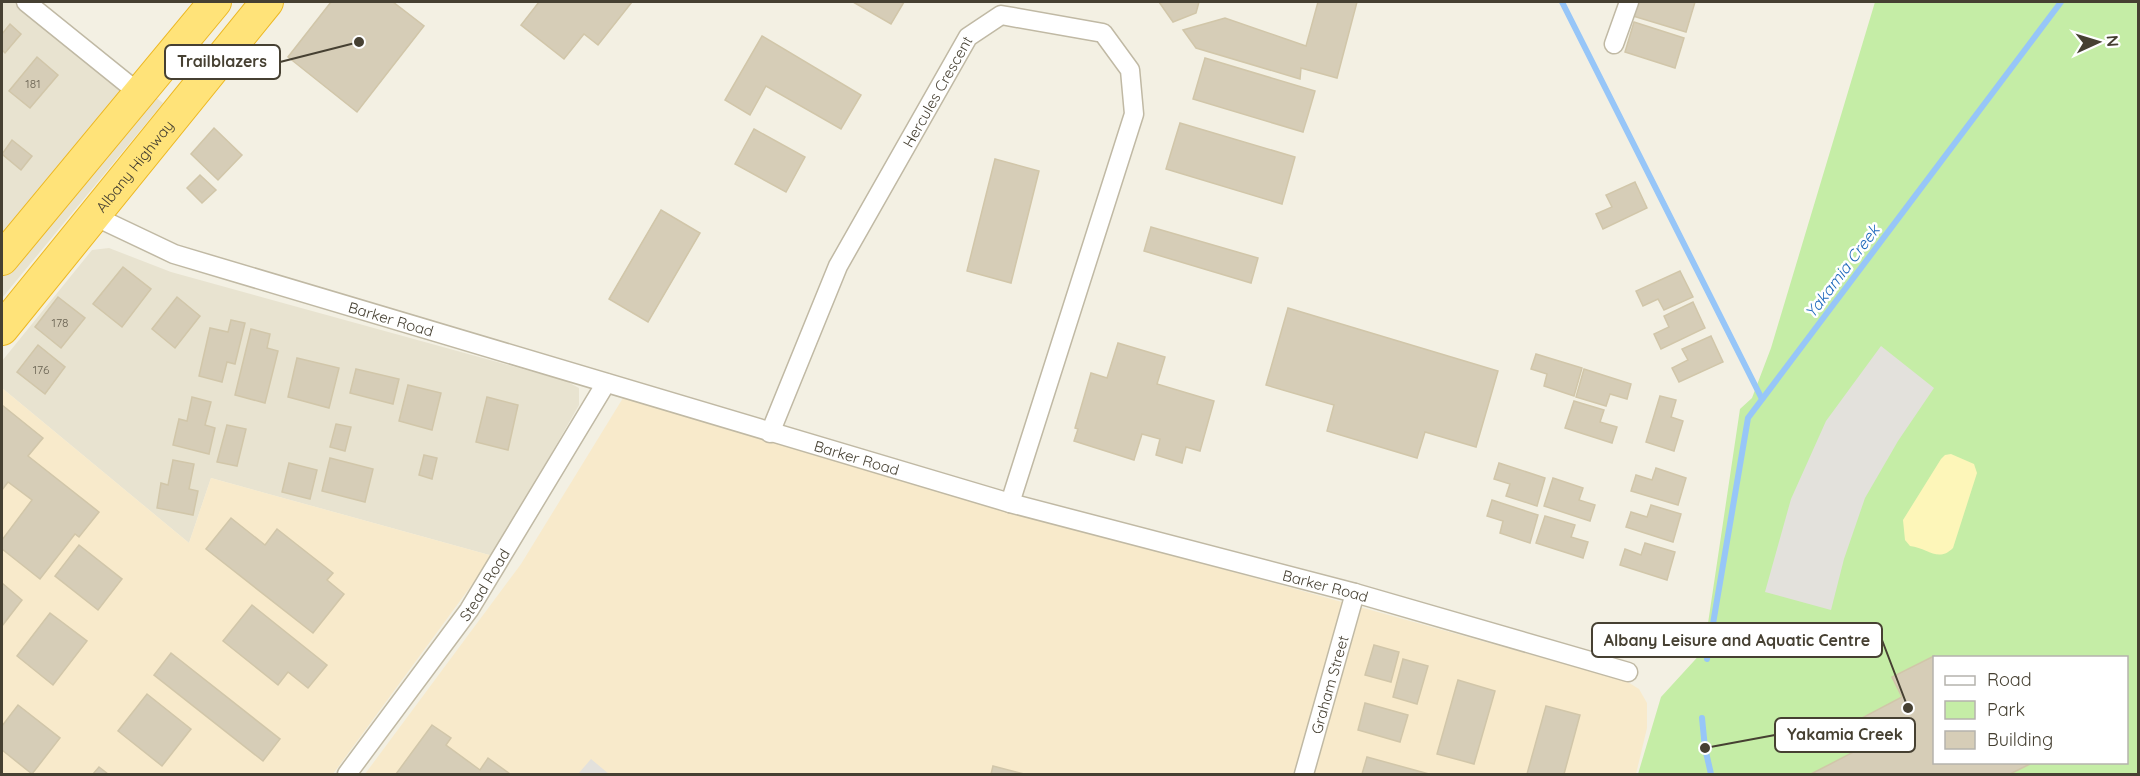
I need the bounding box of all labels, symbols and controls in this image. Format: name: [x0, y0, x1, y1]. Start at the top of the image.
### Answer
north arrow: [2068, 12, 2128, 72]
street label: Hercules Crescent: [898, 33, 976, 150]
text: N: [2103, 34, 2123, 48]
callout: Trailblazers: [165, 45, 280, 79]
text: Trailblazers: [177, 51, 267, 71]
house number: 181: [25, 76, 41, 91]
street label: Albany Highway: [91, 116, 177, 216]
water label: Yakamia Creek: [1801, 219, 1884, 321]
street label: Barker Road: [346, 297, 436, 340]
house number: 178: [51, 315, 69, 330]
house number: 176: [33, 362, 50, 377]
street label: Barker Road: [812, 436, 902, 479]
street label: Stead Road: [455, 545, 513, 625]
street label: Barker Road: [1281, 565, 1371, 606]
callout: Albany Leisure and Aquatic Centre: [1592, 623, 1882, 657]
text: Albany Leisure and Aquatic Centre: [1604, 630, 1870, 650]
street label: Graham Street: [1306, 633, 1352, 736]
legend: [1933, 656, 2128, 764]
text: Road: [1987, 668, 2032, 691]
text: Park: [1987, 698, 2025, 721]
callout: Yakamia Creek: [1775, 718, 1915, 752]
text: Yakamia Creek: [1787, 724, 1903, 744]
text: Building: [1987, 728, 2053, 751]

